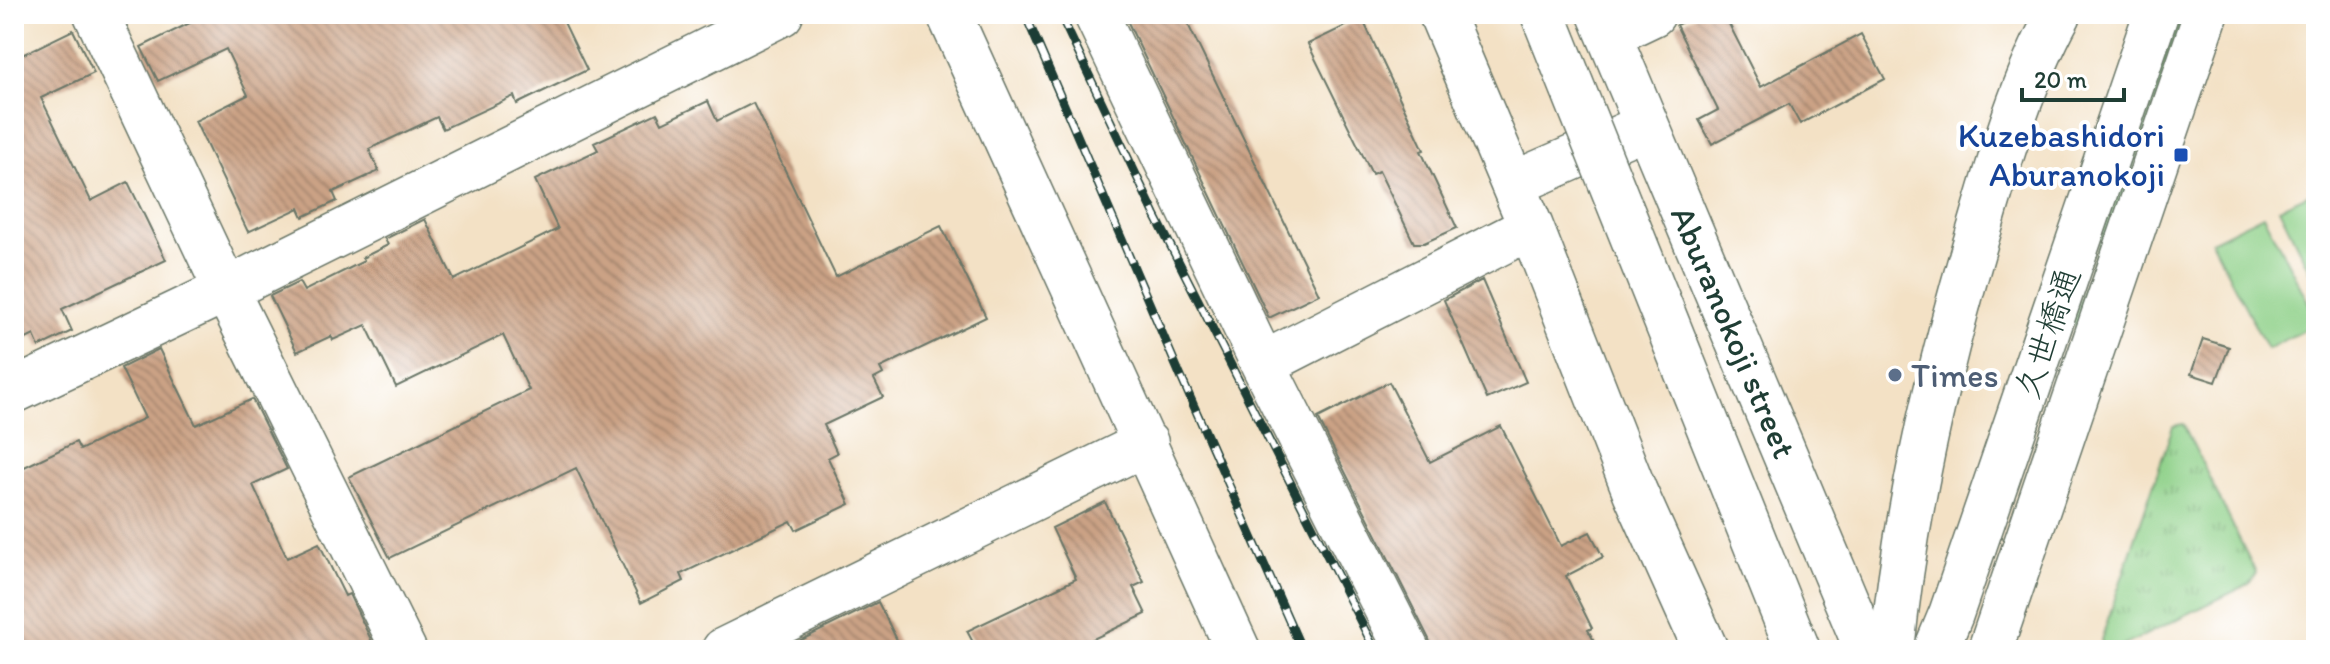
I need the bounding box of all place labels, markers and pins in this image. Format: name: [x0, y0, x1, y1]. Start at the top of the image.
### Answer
place label: Kuzebashidori Aburanokoji: [1958, 115, 2165, 195]
marker: Kuzebashidori Aburanokoji: [2172, 146, 2190, 164]
place label: Times: [1911, 355, 1999, 396]
marker: Times: [1886, 366, 1904, 384]

